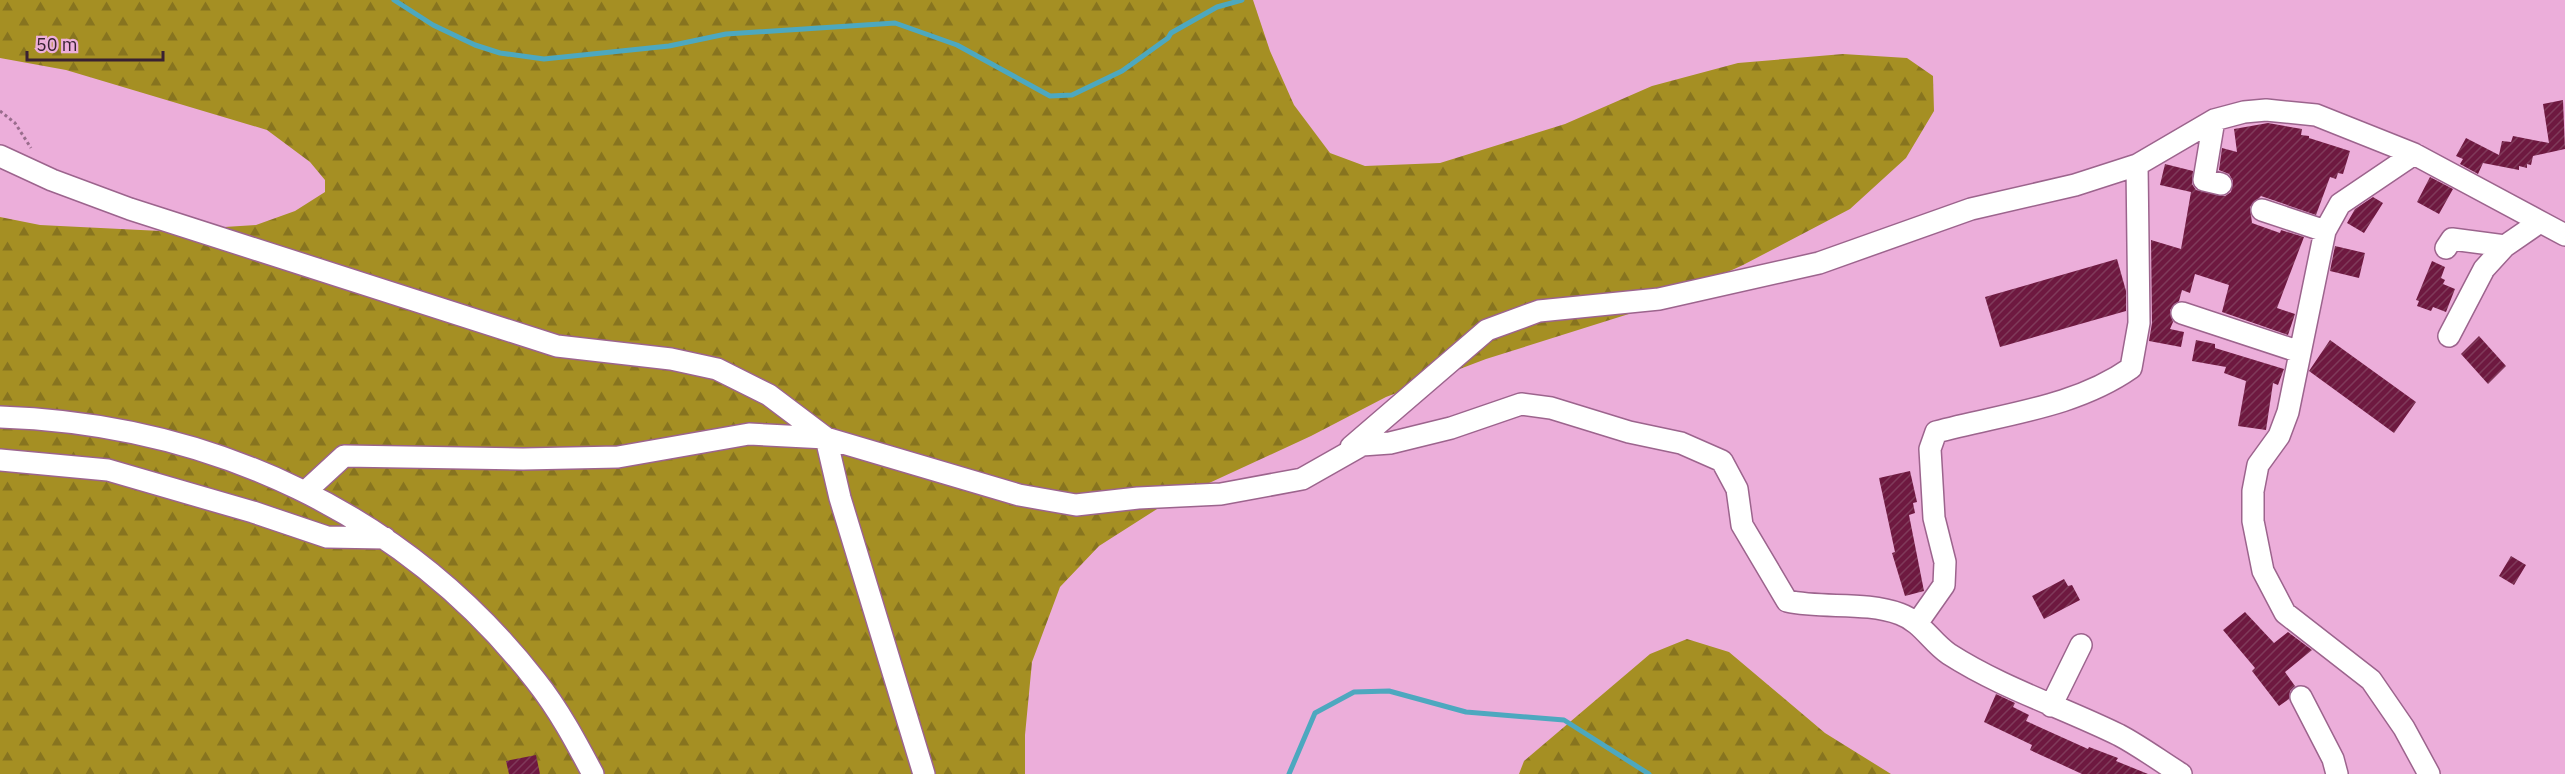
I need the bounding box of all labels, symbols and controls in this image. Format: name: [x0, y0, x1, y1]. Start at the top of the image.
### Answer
scale bar: [27, 24, 164, 62]
text: 50 m: [36, 33, 78, 56]

